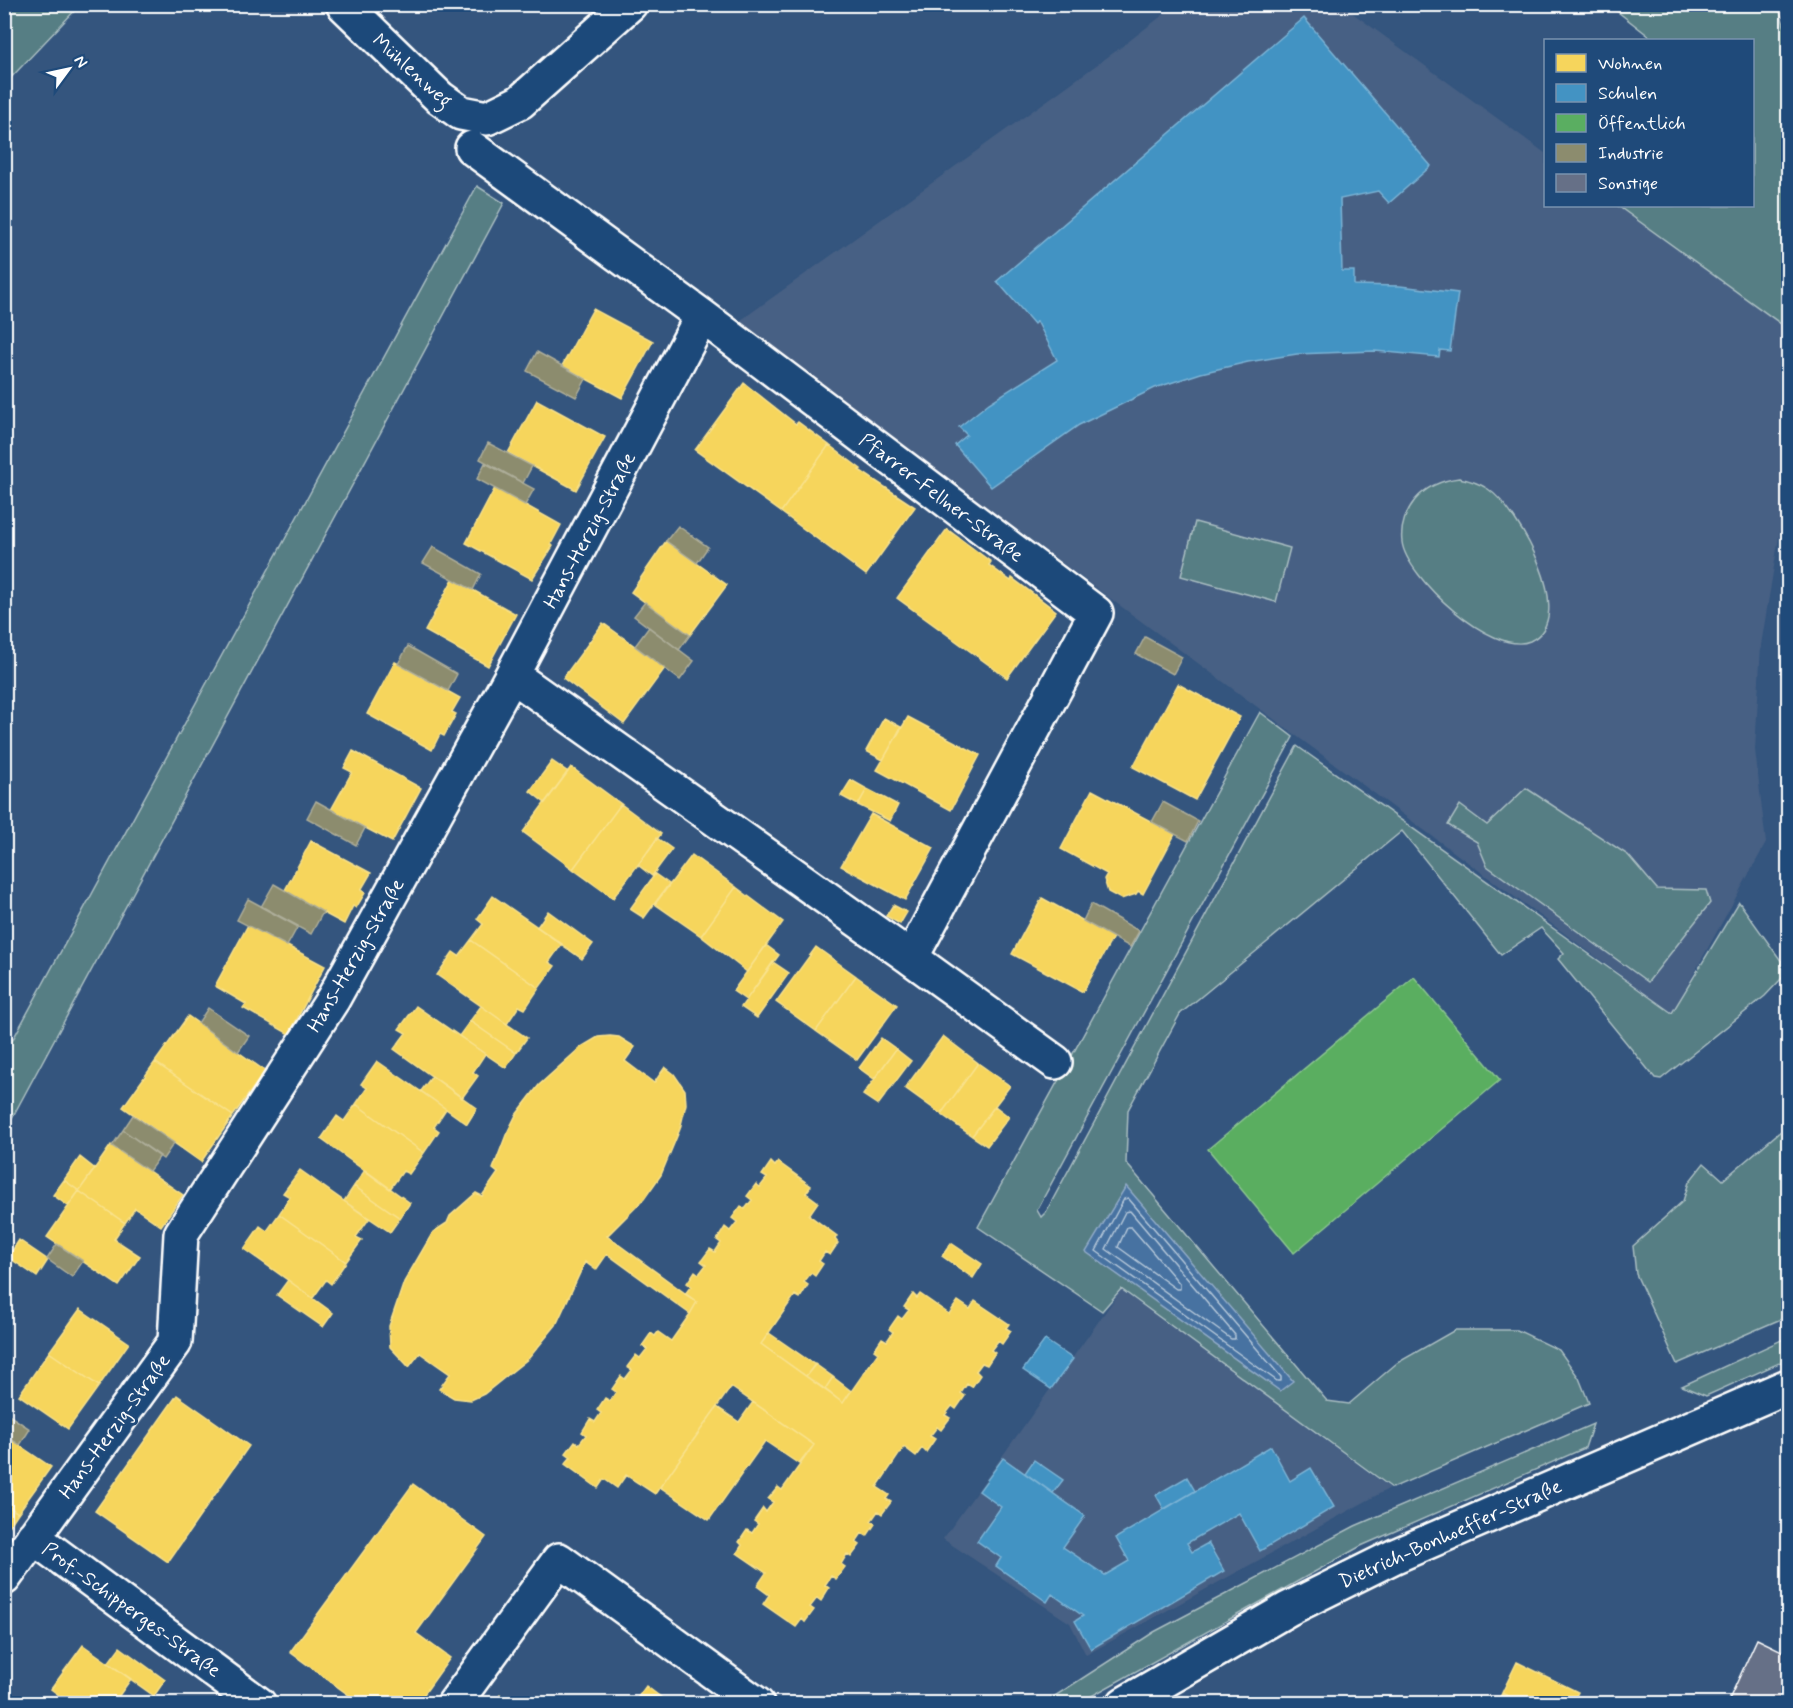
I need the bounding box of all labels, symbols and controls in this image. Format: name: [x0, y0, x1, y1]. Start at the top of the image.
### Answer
street label: Mühlenweg: [365, 28, 458, 116]
north arrow: [39, 39, 99, 99]
legend: [1544, 39, 1754, 207]
text: N: [69, 51, 92, 72]
text: Wohnen: [1598, 52, 1662, 76]
text: Schulen: [1598, 82, 1657, 106]
text: Öffentlich: [1598, 112, 1686, 136]
text: Industrie: [1598, 142, 1664, 166]
text: Sonstige: [1598, 172, 1658, 196]
street label: Pfarrer-Fellner-Straße: [853, 427, 1029, 569]
street label: Hans-Herzig-Straße: [538, 448, 643, 614]
street label: Hans-Herzig-Straße: [301, 874, 411, 1038]
street label: Hans-Herzig-Straße: [53, 1349, 177, 1505]
street label: Dietrich-Bonhoeffer-Straße: [1335, 1473, 1566, 1596]
street label: Prof.-Schipperges-Straße: [36, 1536, 226, 1684]

